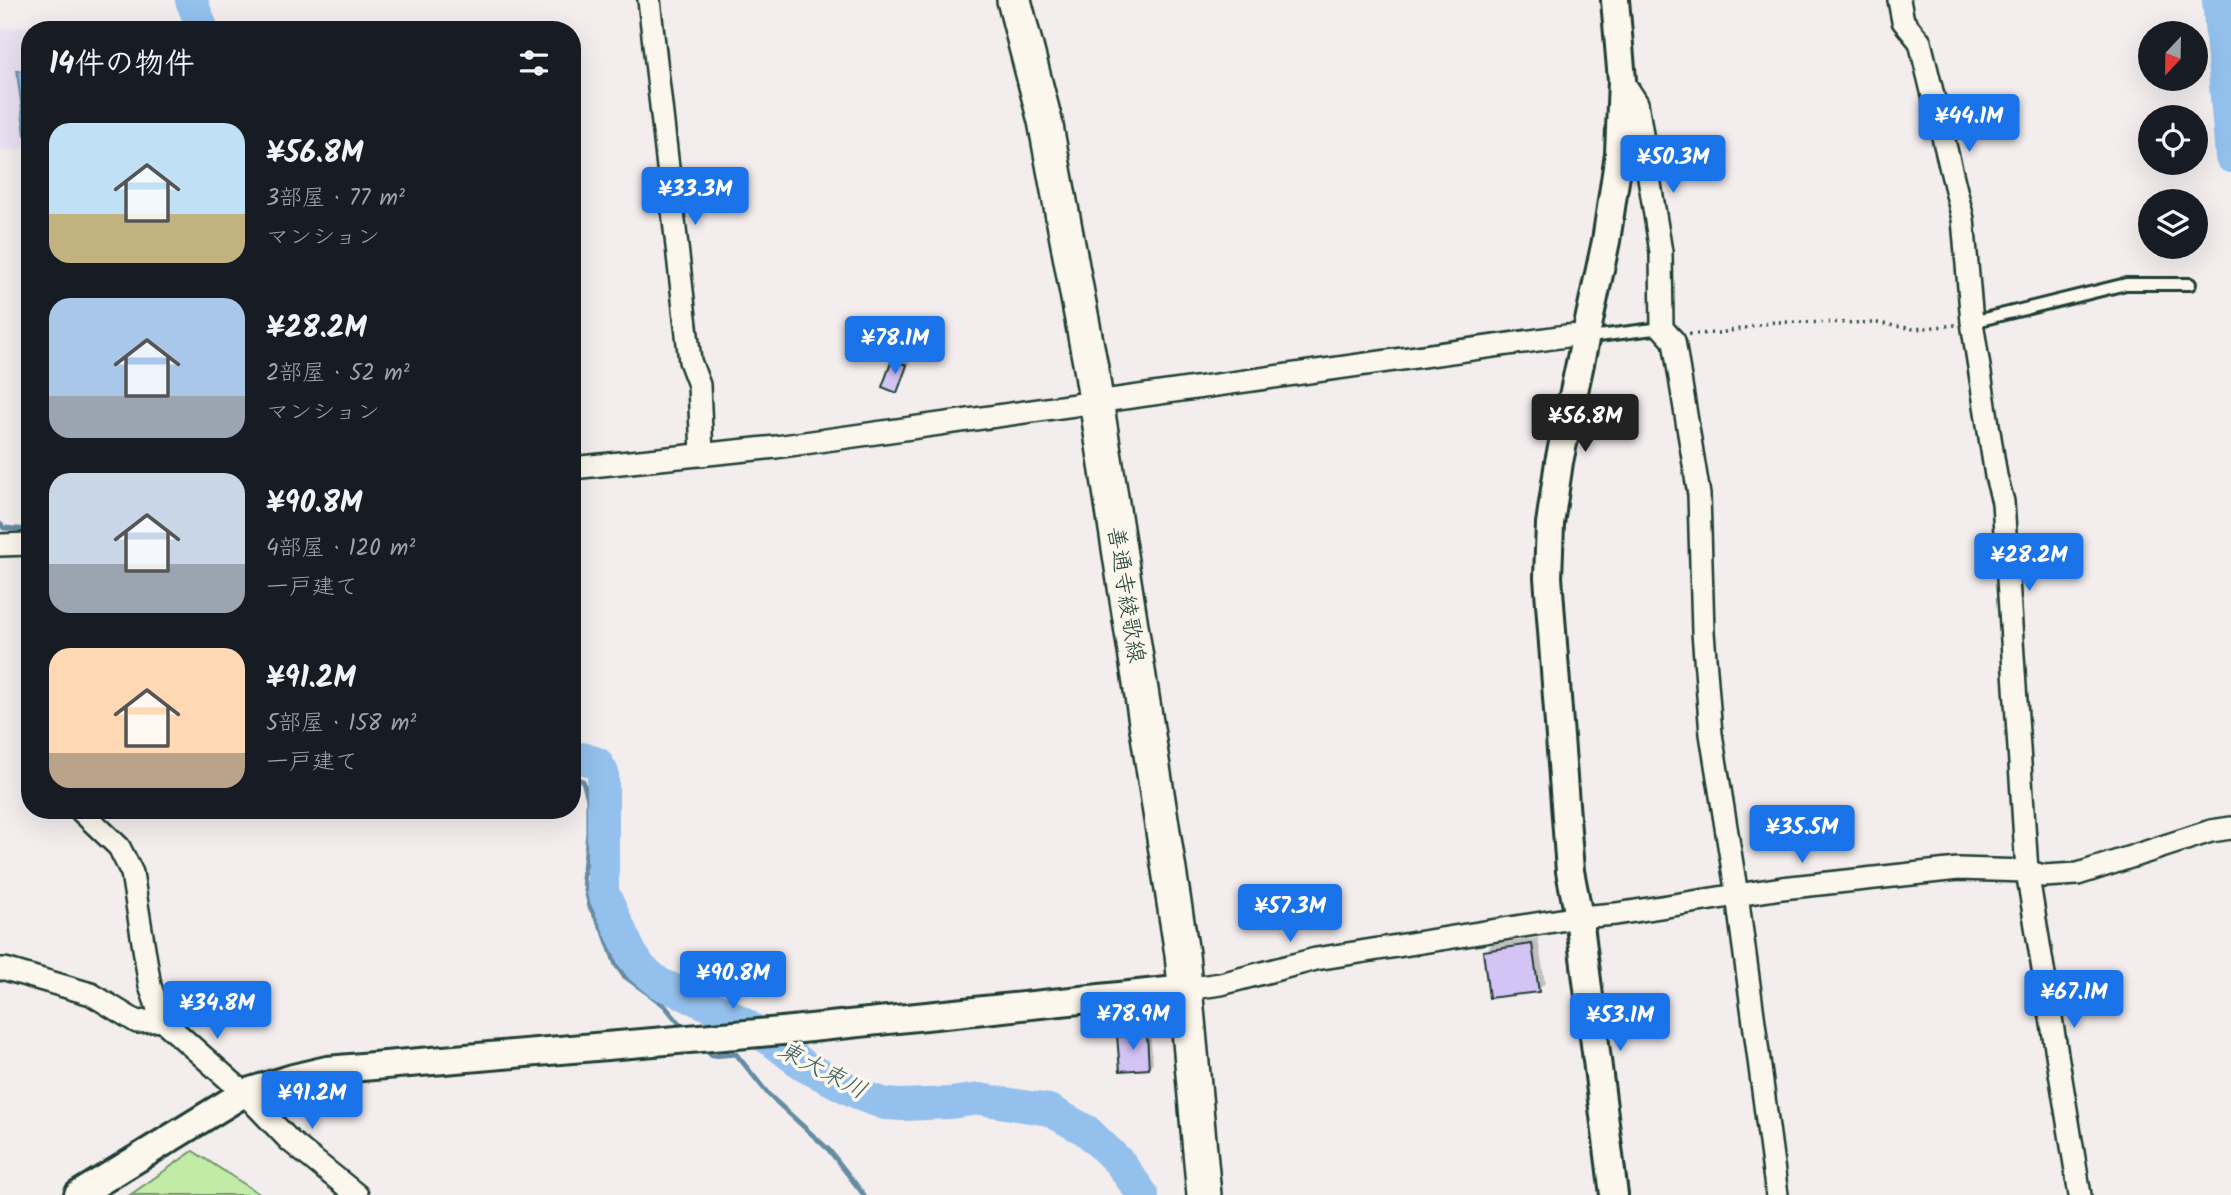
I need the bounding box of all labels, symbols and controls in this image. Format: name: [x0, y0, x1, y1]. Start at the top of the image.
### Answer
north arrow: [2138, 21, 2208, 91]
map controls: [2138, 21, 2208, 259]
text: 14件の物件: [49, 41, 194, 89]
icon: filters: [515, 44, 553, 82]
pin: ¥44.1M: [1912, 94, 2026, 154]
text: ¥44.1M: [1934, 99, 2004, 135]
button: locate: [2138, 105, 2208, 175]
text: ¥56.8M: [266, 130, 363, 178]
pin: ¥50.3M: [1616, 136, 1730, 195]
text: ¥50.3M: [1636, 140, 1710, 176]
icon: home: [105, 151, 189, 235]
pin: ¥33.3M: [638, 168, 752, 227]
text: ¥33.3M: [658, 172, 732, 208]
text: 3部屋 · 77 m²: [266, 181, 405, 217]
button: layers: [2138, 189, 2208, 259]
text: マンション: [266, 220, 380, 256]
text: ¥28.2M: [266, 305, 367, 353]
pin: ¥78.1M: [838, 316, 952, 376]
text: ¥78.1M: [861, 321, 929, 357]
icon: home: [105, 326, 189, 410]
text: 2部屋 · 52 m²: [266, 356, 410, 392]
pin: ¥56.8M: [1528, 394, 1642, 454]
text: マンション: [266, 395, 380, 431]
text: ¥56.8M: [1548, 399, 1622, 435]
text: ¥90.8M: [266, 480, 363, 528]
icon: home: [105, 501, 189, 585]
street label: 善通寺綾歌線: [1096, 524, 1154, 666]
text: 4部屋 · 120 m²: [266, 531, 415, 567]
pin: ¥28.2M: [1972, 534, 2086, 593]
text: ¥28.2M: [1990, 538, 2068, 574]
text: 一戸建て: [266, 570, 358, 606]
text: ¥91.2M: [266, 655, 356, 703]
icon: home: [105, 676, 189, 760]
text: 5部屋 · 158 m²: [266, 706, 416, 742]
text: 一戸建て: [266, 745, 358, 781]
pin: ¥35.5M: [1745, 806, 1859, 865]
text: ¥35.5M: [1766, 810, 1838, 846]
pin: ¥57.3M: [1233, 884, 1347, 944]
text: ¥57.3M: [1254, 889, 1326, 925]
pin: ¥90.8M: [676, 951, 790, 1011]
text: ¥90.8M: [696, 956, 770, 992]
pin: ¥67.1M: [2017, 970, 2131, 1030]
text: ¥67.1M: [2040, 975, 2108, 1011]
pin: ¥34.8M: [160, 982, 274, 1041]
text: ¥34.8M: [179, 986, 255, 1022]
pin: ¥78.9M: [1076, 992, 1190, 1052]
pin: ¥53.1M: [1563, 993, 1677, 1053]
text: ¥78.9M: [1096, 997, 1170, 1033]
text: ¥53.1M: [1586, 998, 1654, 1034]
water label: 東大束川: [770, 1031, 874, 1111]
pin: ¥91.2M: [255, 1072, 369, 1131]
text: ¥91.2M: [278, 1076, 346, 1112]

